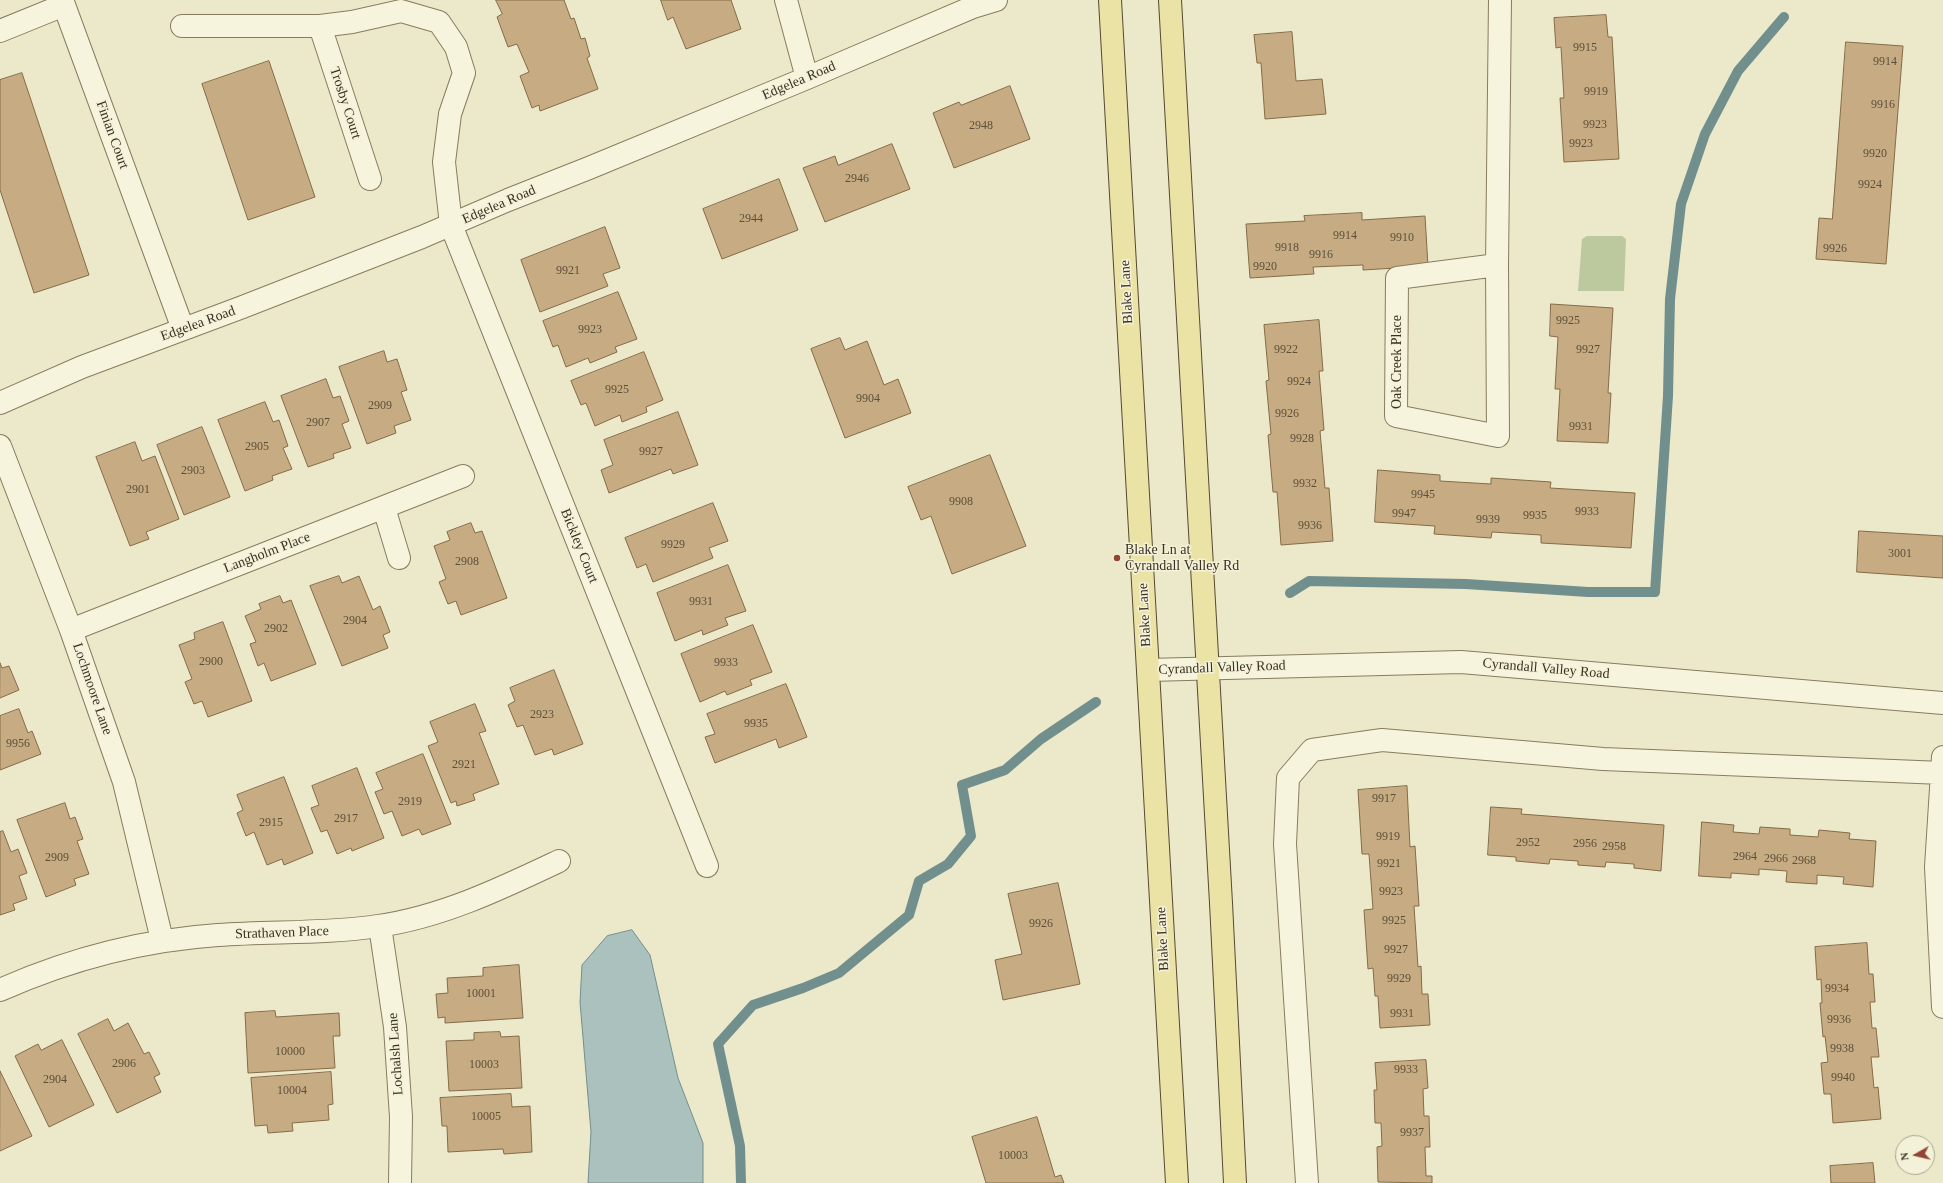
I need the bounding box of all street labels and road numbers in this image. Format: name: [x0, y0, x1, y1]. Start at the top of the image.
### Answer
street label: Edgelea Road: [760, 58, 838, 104]
street label: Trosby Court: [325, 65, 365, 141]
street label: Finian Court: [92, 99, 132, 171]
street label: Edgelea Road: [460, 182, 538, 228]
street label: Blake Lane: [1117, 260, 1137, 324]
street label: Edgelea Road: [158, 303, 238, 345]
street label: Oak Creek Place: [1389, 315, 1405, 409]
street label: Bickley Court: [556, 506, 602, 586]
street label: Langholm Place: [221, 529, 313, 577]
street label: Blake Lane: [1135, 583, 1155, 647]
street label: Lochmoore Lane: [68, 641, 116, 737]
street label: Cyrandall Valley Road: [1482, 655, 1610, 683]
street label: Cyrandall Valley Road: [1158, 657, 1286, 679]
street label: Blake Lane: [1153, 907, 1173, 971]
street label: Strathaven Place: [235, 923, 329, 943]
street label: Lochalsh Lane: [385, 1012, 407, 1096]

